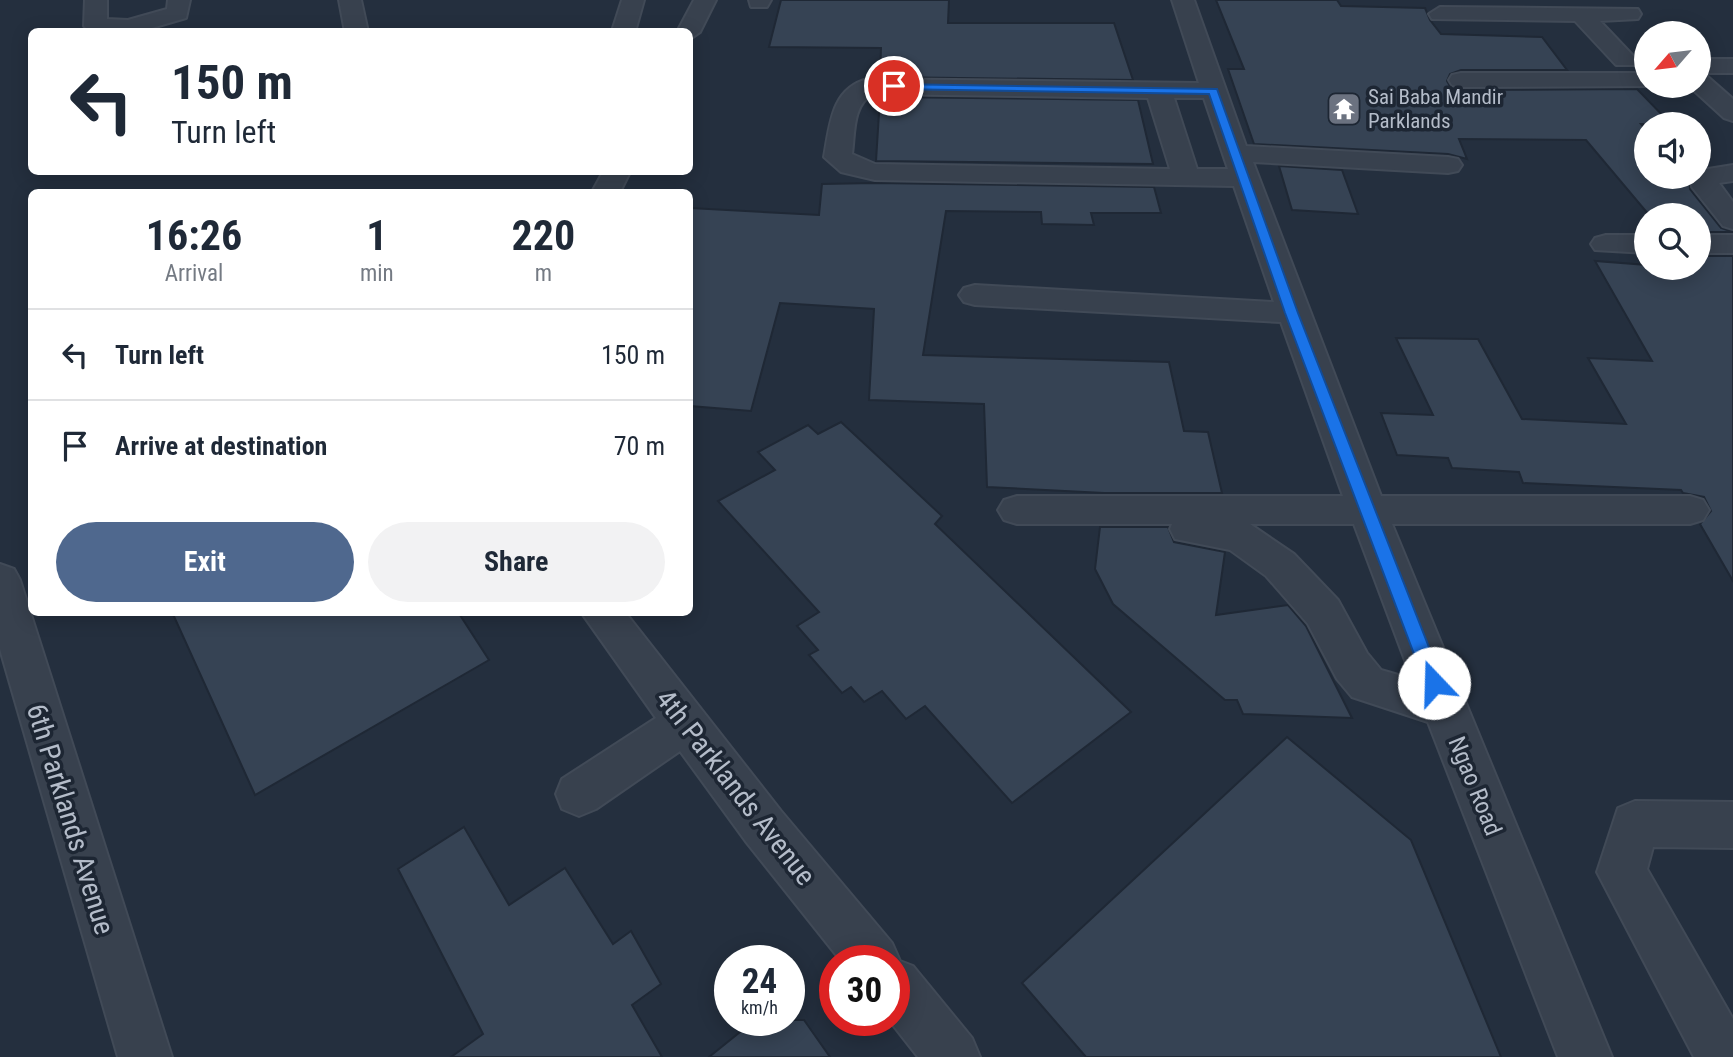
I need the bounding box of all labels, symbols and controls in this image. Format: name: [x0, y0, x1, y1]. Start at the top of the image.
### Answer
north arrow: [1634, 21, 1712, 98]
map controls: [1634, 21, 1711, 280]
text: 150 m: [171, 54, 293, 111]
icon: left: [56, 56, 147, 147]
pin: [864, 56, 924, 116]
icon: arrive: [875, 67, 913, 105]
place label: Sai Baba Mandir Parklands: [1368, 85, 1503, 133]
temple icon: Sai Baba Mandir Parklands: [1325, 90, 1363, 128]
button: sound: [1634, 112, 1711, 189]
text: Turn left: [171, 113, 276, 151]
button: search: [1634, 203, 1711, 280]
text: 16:26: [146, 211, 242, 260]
text: 1: [366, 211, 387, 260]
text: 220: [511, 211, 575, 260]
text: Arrival: [165, 260, 223, 287]
text: min: [360, 260, 394, 287]
text: m: [535, 260, 552, 287]
icon: left: [56, 336, 94, 374]
text: Turn left: [115, 340, 204, 370]
text: 150 m: [601, 340, 665, 370]
icon: arrive: [56, 427, 94, 465]
text: Arrive at destination: [115, 431, 327, 461]
text: 70 m: [614, 431, 665, 461]
button: Exit: [56, 522, 354, 602]
button: Share: [368, 522, 665, 602]
position arrow: [1397, 646, 1471, 720]
street label: 4th Parklands Avenue: [649, 683, 822, 892]
street label: 6th Parklands Avenue: [20, 700, 121, 938]
street label: Ngao Road: [1443, 733, 1507, 839]
speed limit sign: 30: [819, 945, 910, 1036]
text: 24: [742, 961, 777, 1002]
text: km/h: [741, 997, 778, 1018]

